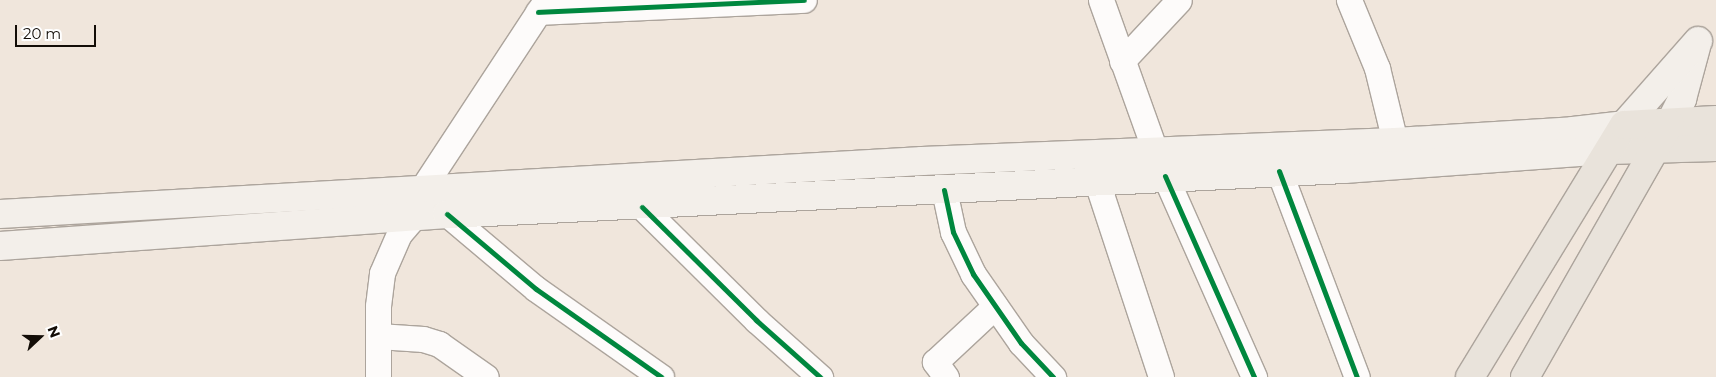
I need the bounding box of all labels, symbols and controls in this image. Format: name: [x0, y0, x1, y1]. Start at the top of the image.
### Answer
scale bar: [18, 15, 99, 47]
text: 20 m: [23, 24, 61, 43]
north arrow: [15, 312, 65, 362]
text: N: [44, 323, 64, 340]

